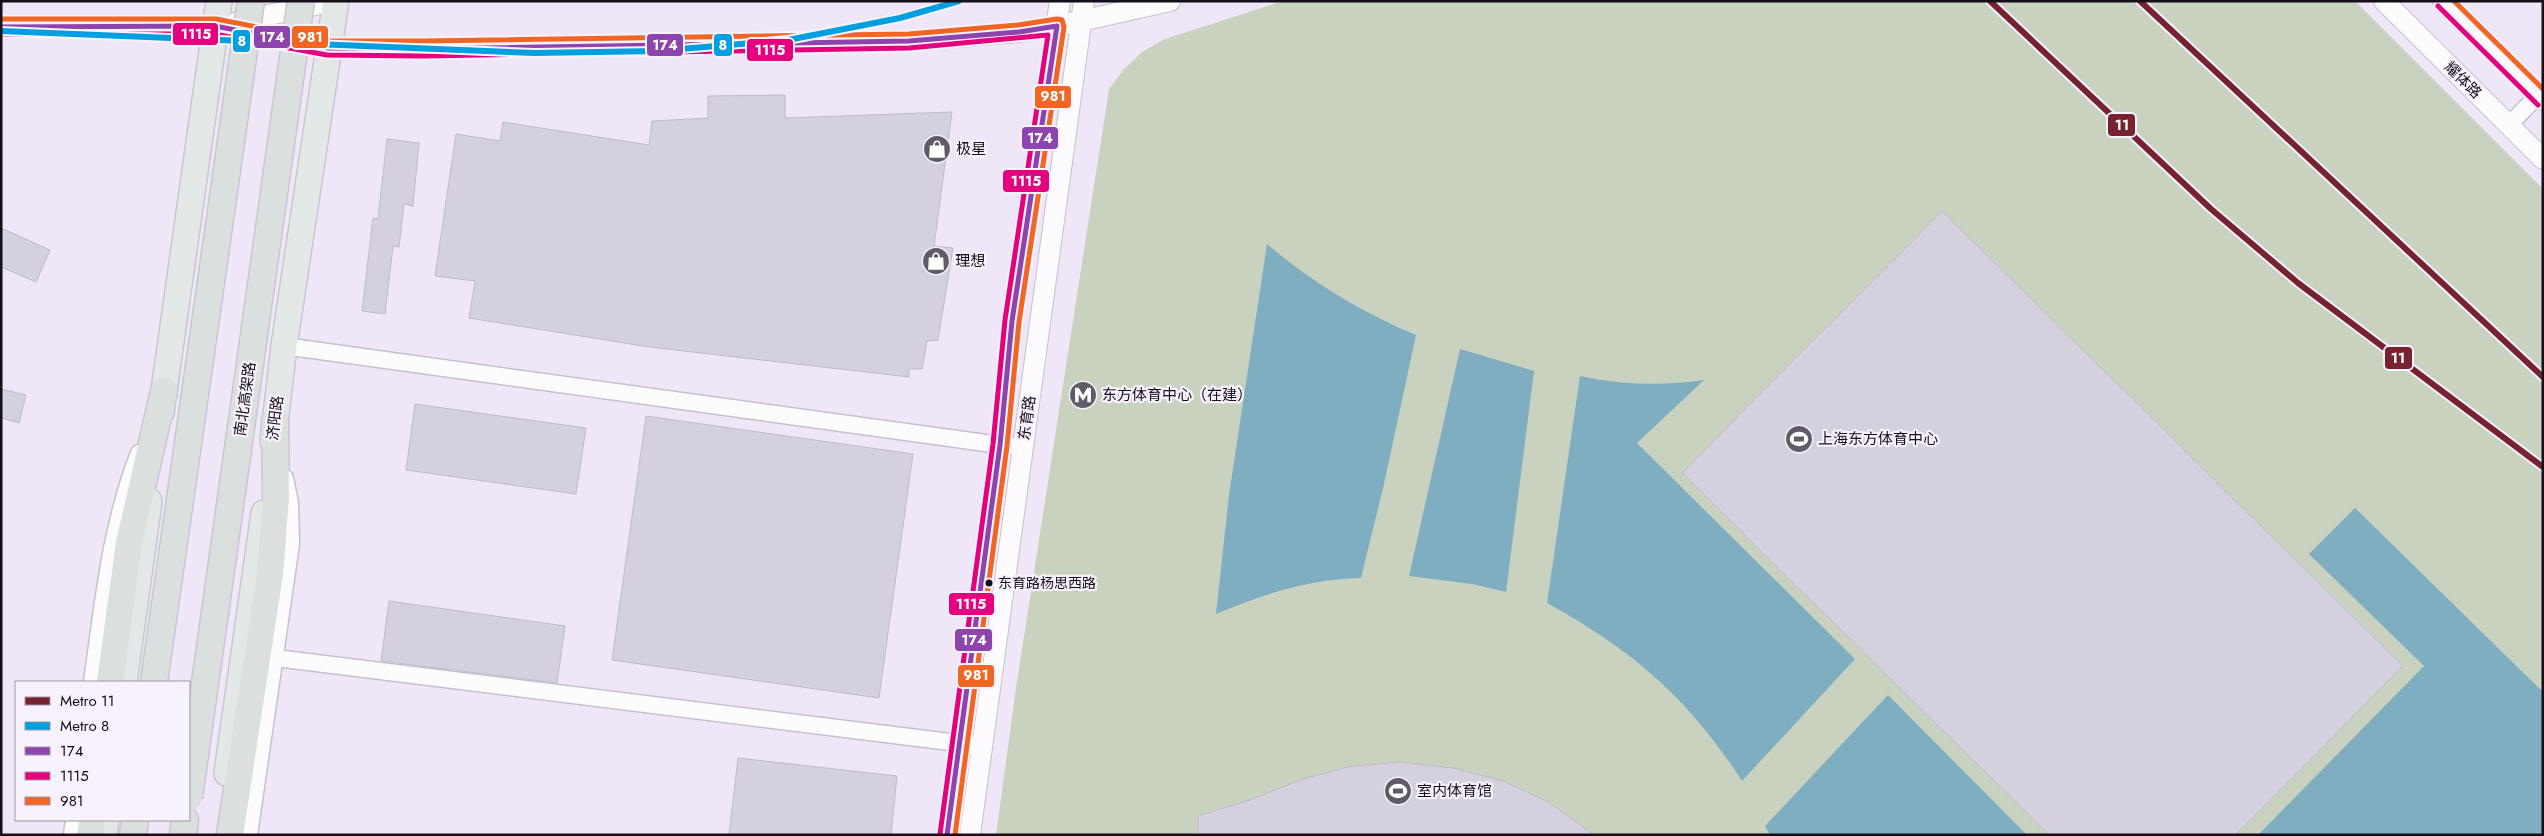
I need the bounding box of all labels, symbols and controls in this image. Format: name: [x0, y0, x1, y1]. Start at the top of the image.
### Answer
line badge: 1115: [172, 22, 219, 46]
text: 1115: [181, 24, 211, 44]
line badge: 174: [253, 25, 291, 49]
line badge: 981: [291, 25, 329, 49]
text: 174: [259, 27, 285, 47]
text: 981: [297, 27, 323, 47]
line badge: 8: [232, 29, 251, 53]
text: 8: [238, 31, 247, 51]
line badge: 174: [646, 33, 684, 57]
line badge: 8: [713, 33, 733, 57]
text: 174: [652, 35, 678, 55]
text: 8: [719, 35, 728, 55]
line badge: 1115: [746, 38, 794, 62]
text: 1115: [755, 40, 785, 60]
street label: 耀体路: [2439, 56, 2487, 104]
line badge: 981: [1034, 85, 1072, 109]
text: 981: [1040, 86, 1066, 106]
line badge: 11: [2107, 113, 2136, 137]
text: 11: [2115, 115, 2129, 135]
line badge: 174: [1021, 126, 1059, 150]
text: 174: [1027, 128, 1053, 148]
shop icon: 极星: [922, 134, 952, 164]
place label: 极星: [956, 138, 986, 160]
line badge: 1115: [1002, 169, 1050, 193]
text: 1115: [1011, 171, 1041, 191]
shop icon: 理想: [921, 246, 951, 276]
place label: 理想: [955, 250, 985, 272]
line badge: 11: [2384, 346, 2413, 370]
text: 11: [2391, 348, 2405, 368]
street label: 南北高架路: [229, 360, 261, 438]
metro station icon: 东方体育中心（在建）: [1068, 380, 1098, 410]
place label: 东方体育中心（在建）: [1102, 384, 1252, 406]
street label: 济阳路: [261, 394, 289, 442]
street label: 东育路: [1013, 394, 1041, 442]
sports icon: 上海东方体育中心: [1784, 424, 1814, 454]
place label: 上海东方体育中心: [1818, 428, 1938, 450]
place label: 东育路杨思西路: [998, 573, 1096, 593]
marker: 东育路杨思西路: [984, 578, 994, 588]
line badge: 1115: [948, 592, 995, 616]
text: 1115: [956, 594, 986, 614]
line badge: 174: [954, 628, 993, 652]
text: 174: [961, 630, 987, 650]
line badge: 981: [957, 664, 995, 688]
text: 981: [963, 665, 989, 685]
legend: [15, 681, 190, 821]
text: Metro 11: [60, 690, 115, 712]
text: Metro 8: [60, 715, 109, 737]
text: 174: [60, 740, 84, 762]
text: 1115: [60, 765, 89, 787]
sports icon: 室内体育馆: [1383, 776, 1413, 806]
place label: 室内体育馆: [1417, 780, 1492, 802]
text: 981: [60, 790, 84, 812]

